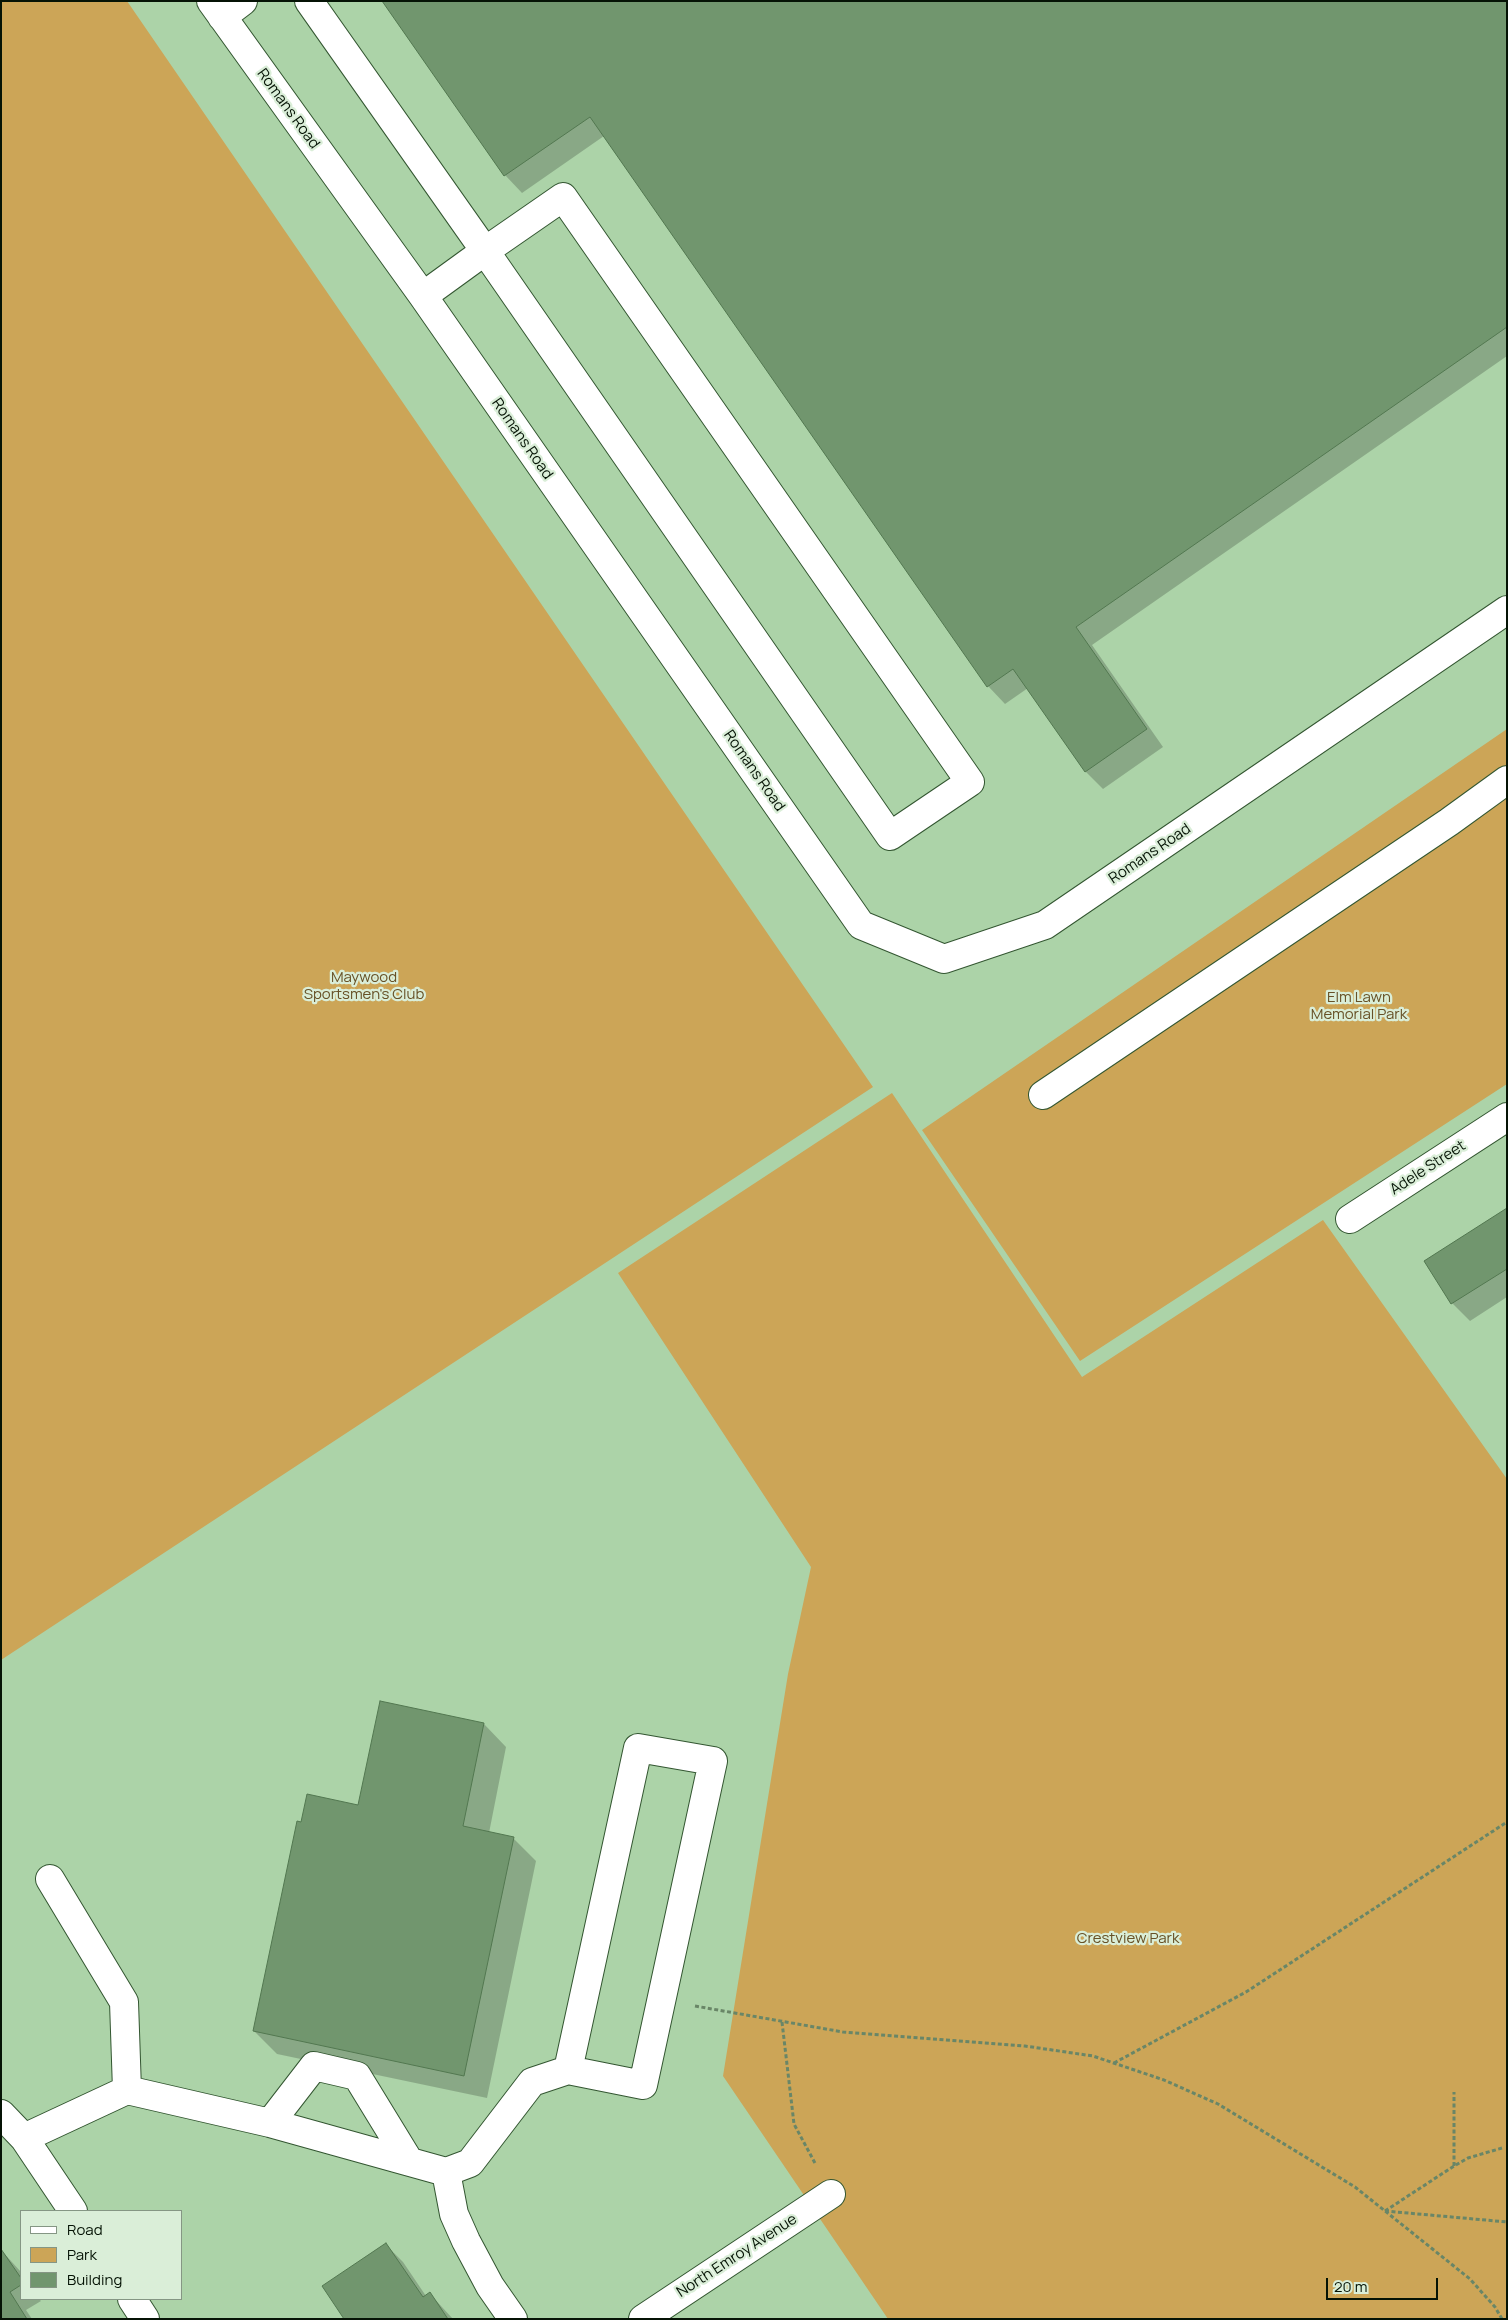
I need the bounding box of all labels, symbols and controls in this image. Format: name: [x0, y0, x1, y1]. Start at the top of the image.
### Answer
street label: Romans Road: [253, 65, 323, 153]
street label: Romans Road: [487, 395, 557, 483]
street label: Romans Road: [719, 727, 789, 815]
street label: Romans Road: [1106, 820, 1194, 888]
park label: Maywood Sportsmen's Club: [304, 969, 424, 1004]
park label: Elm Lawn Memorial Park: [1311, 989, 1407, 1024]
street label: Adele Street: [1387, 1137, 1469, 1199]
park label: Crestview Park: [1077, 1930, 1179, 1948]
legend: [20, 2210, 182, 2300]
street label: North Emroy Avenue: [673, 2210, 801, 2302]
text: Road: [67, 2219, 103, 2240]
text: Park: [67, 2244, 97, 2265]
scale bar: [1328, 2268, 1440, 2300]
text: Building: [67, 2269, 122, 2290]
text: 20 m: [1334, 2276, 1367, 2297]

